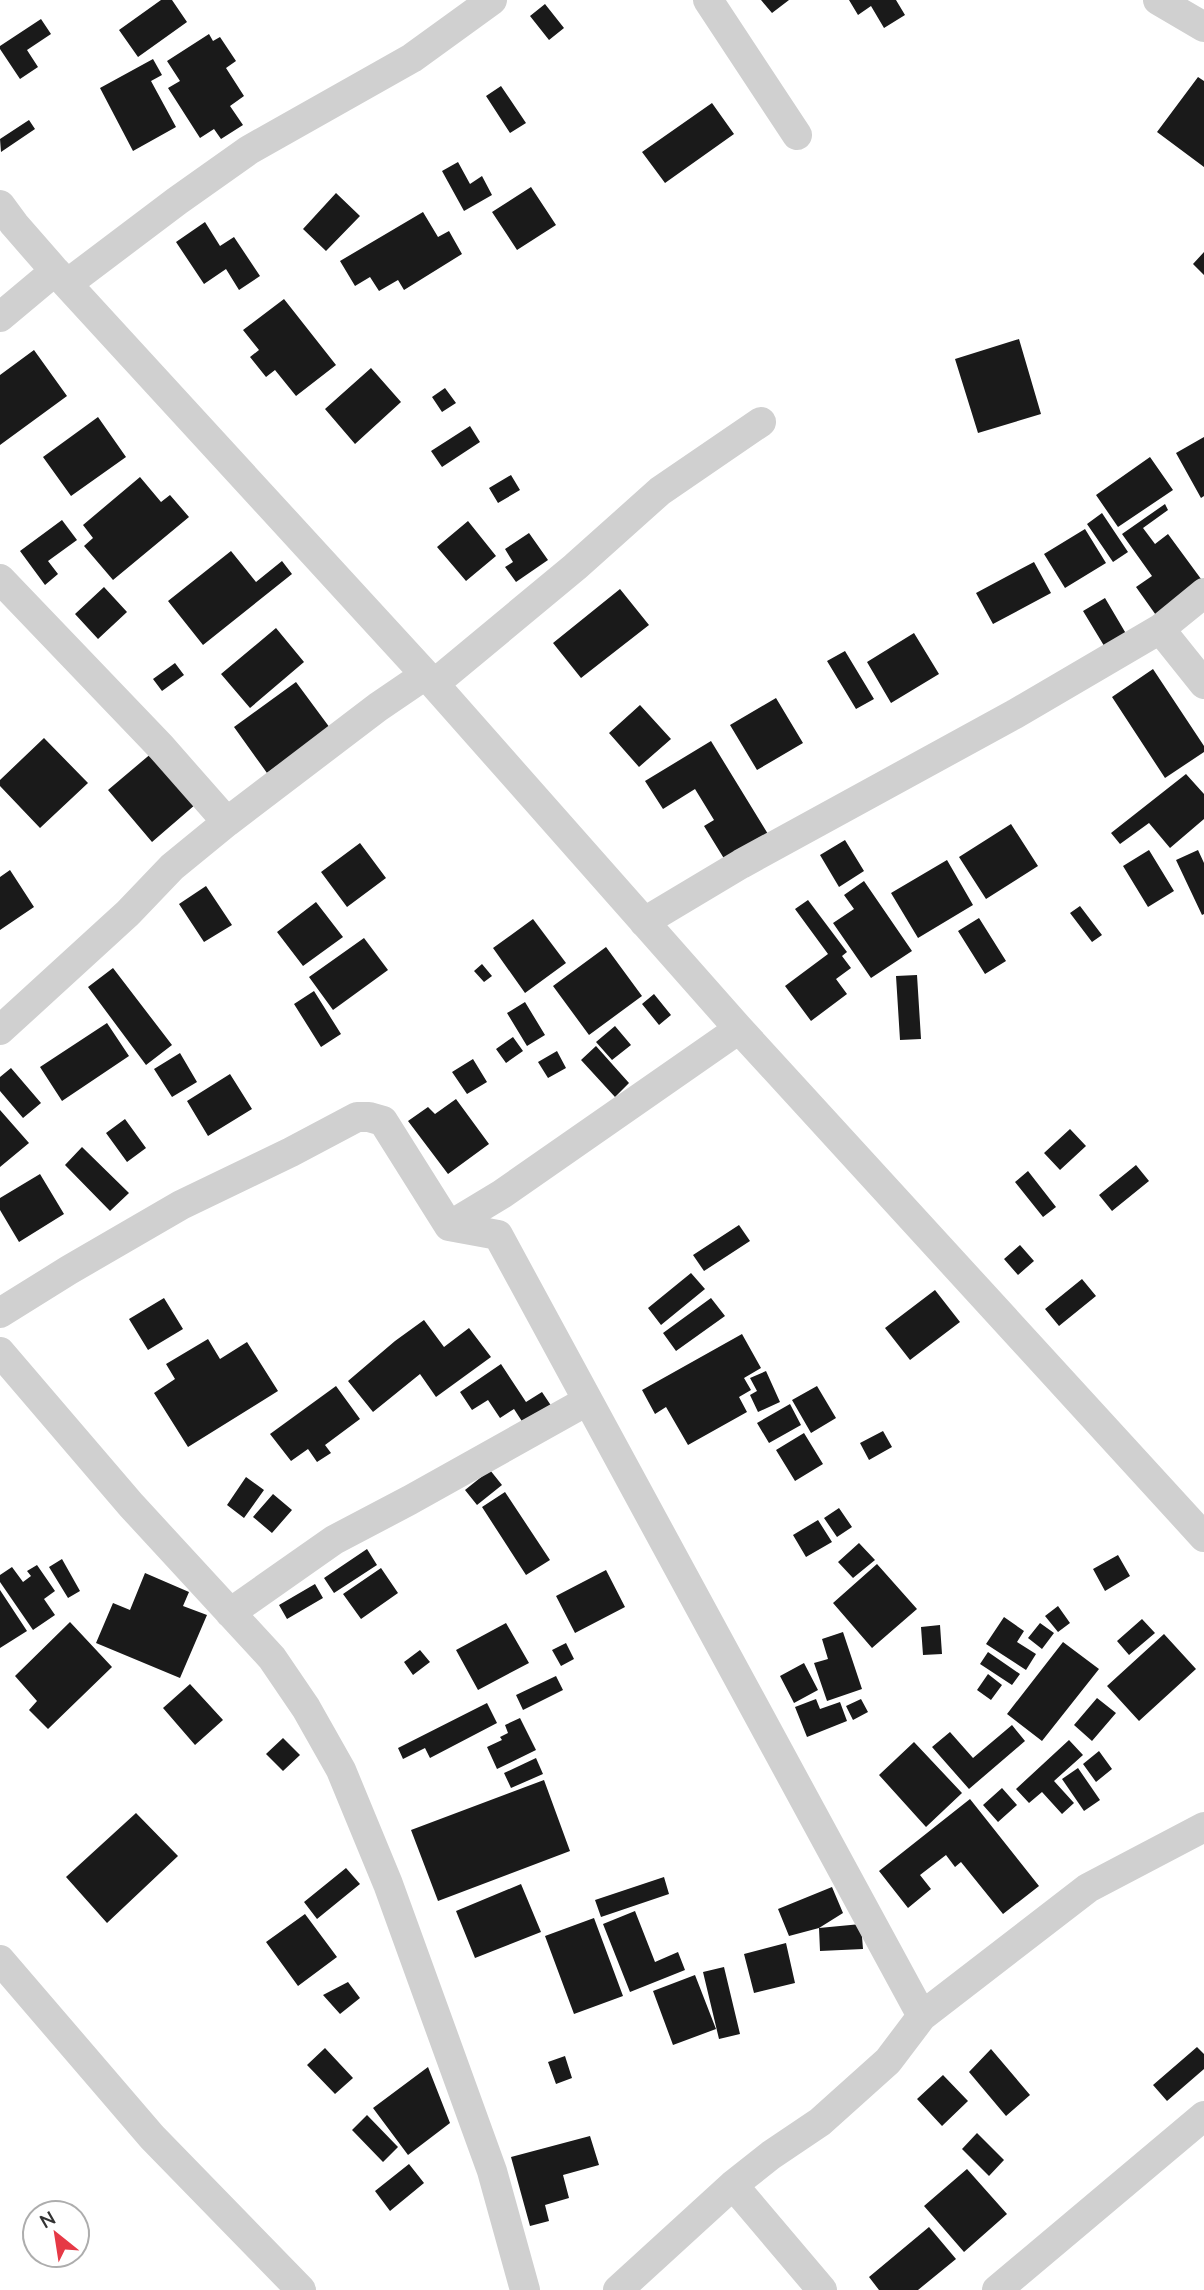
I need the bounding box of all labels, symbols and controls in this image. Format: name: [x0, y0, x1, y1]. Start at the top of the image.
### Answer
north arrow: [21, 2199, 91, 2269]
text: N: [35, 2205, 61, 2235]

